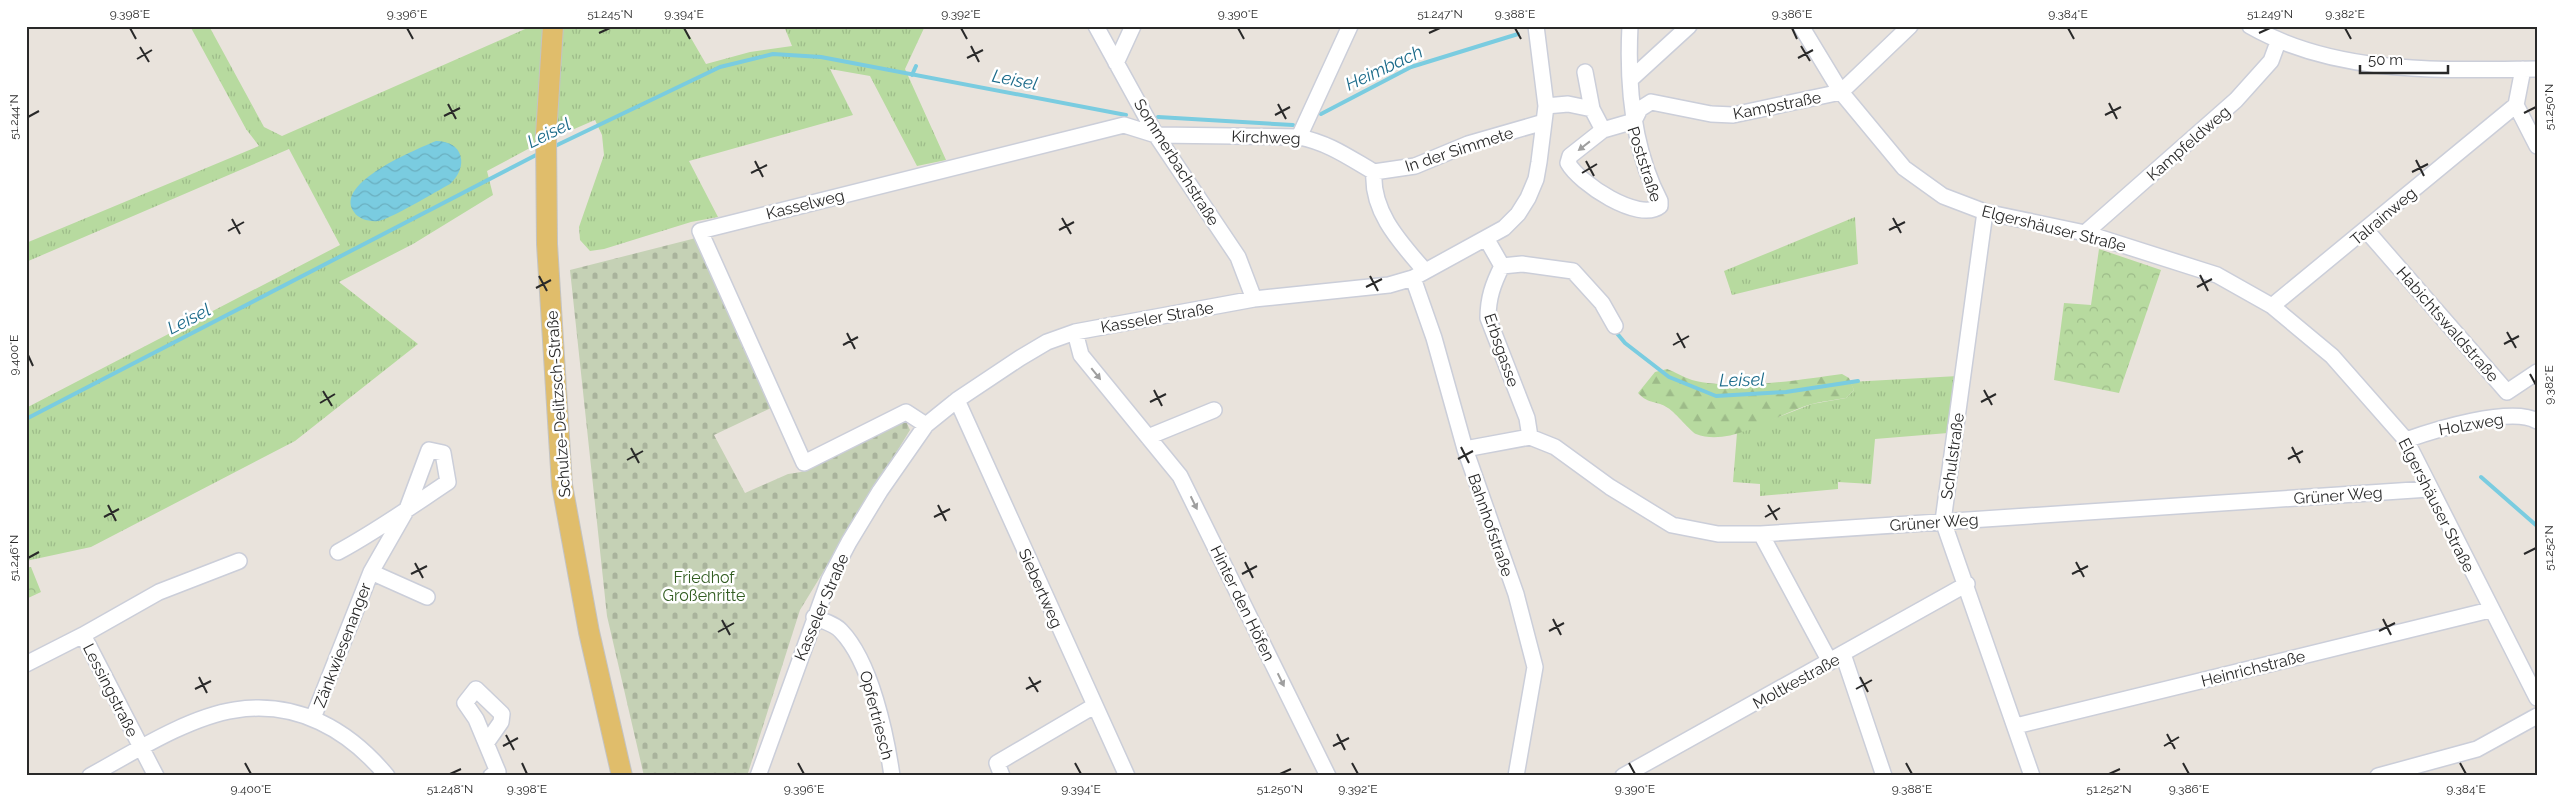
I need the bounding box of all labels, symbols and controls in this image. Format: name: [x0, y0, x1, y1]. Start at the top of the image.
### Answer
text: 9.398°E: [110, 7, 150, 21]
text: 9.396°E: [387, 7, 427, 21]
text: 51.245°N: [587, 7, 633, 21]
text: 9.394°E: [664, 7, 704, 21]
text: 9.392°E: [941, 7, 981, 21]
text: 9.390°E: [1218, 7, 1258, 21]
text: 51.247°N: [1417, 7, 1463, 21]
text: 9.388°E: [1495, 7, 1535, 21]
text: 9.386°E: [1772, 7, 1812, 21]
text: 9.384°E: [2048, 7, 2088, 21]
text: 51.249°N: [2247, 7, 2293, 21]
text: 9.382°E: [2325, 7, 2365, 21]
water label: Heimbach: [1342, 41, 1426, 95]
scale bar: [2360, 42, 2448, 74]
text: 50 m: [2368, 51, 2403, 69]
water label: Leisel: [991, 65, 1040, 94]
text: 51.250°N: [2542, 84, 2556, 130]
street label: Kampstraße: [1732, 88, 1823, 123]
text: 51.244°N: [7, 94, 21, 140]
street label: Sommerbachstraße: [1130, 95, 1223, 229]
street label: Kampfeldweg: [2143, 102, 2234, 185]
water label: Leisel: [524, 113, 574, 152]
street label: In der Simmete: [1403, 123, 1516, 176]
street label: Poststraße: [1623, 124, 1666, 204]
street label: Kirchweg: [1231, 127, 1301, 148]
one-way arrow: [1578, 140, 1591, 151]
street label: Talrainweg: [2347, 183, 2420, 249]
street label: Kasselweg: [764, 186, 846, 223]
street label: Elgershäuser Straße: [1980, 201, 2128, 256]
street label: Habichtswaldstraße: [2392, 263, 2503, 386]
street label: Kasseler Straße: [1099, 298, 1215, 337]
water label: Leisel: [164, 299, 214, 338]
street label: Schulze-Delitzsch-Straße: [542, 310, 575, 498]
street label: Erbsgasse: [1480, 311, 1523, 389]
text: 9.400°E: [7, 335, 21, 375]
text: 9.382°E: [2542, 365, 2556, 405]
one-way arrow: [1091, 367, 1102, 380]
water label: Leisel: [1719, 369, 1765, 390]
street label: Holzweg: [2437, 409, 2505, 440]
street label: Schulstraße: [1937, 412, 1968, 501]
street label: Elgershäuser Straße: [2394, 435, 2479, 576]
street label: Bahnhofstraße: [1464, 471, 1517, 579]
street label: Grüner Weg: [2293, 483, 2383, 508]
one-way arrow: [1190, 496, 1198, 510]
street label: Grüner Weg: [1889, 510, 1979, 535]
text: 51.252°N: [2542, 525, 2556, 571]
text: 51.246°N: [7, 535, 21, 581]
street label: Hinter den Höfen: [1206, 542, 1279, 664]
street label: Siebertweg: [1015, 546, 1066, 631]
street label: Kasseler Straße: [790, 551, 853, 664]
park label: Friedhof Großenritte: [663, 568, 745, 605]
street label: Zänkwiesenanger: [310, 580, 375, 710]
street label: Lessingstraße: [79, 640, 142, 740]
street label: Heinrichstraße: [2199, 646, 2307, 691]
street label: Moltkestraße: [1750, 650, 1843, 713]
street label: Opfertriesch: [856, 669, 898, 762]
one-way arrow: [1277, 673, 1285, 688]
text: 9.400°E: [231, 782, 271, 796]
text: 51.248°N: [427, 782, 473, 796]
text: 9.398°E: [507, 782, 547, 796]
text: 9.396°E: [784, 782, 824, 796]
text: 9.394°E: [1061, 782, 1101, 796]
text: 51.250°N: [1257, 782, 1303, 796]
text: 9.392°E: [1338, 782, 1378, 796]
text: 9.390°E: [1615, 782, 1655, 796]
text: 9.388°E: [1892, 782, 1932, 796]
text: 51.252°N: [2086, 782, 2132, 796]
text: 9.386°E: [2169, 782, 2209, 796]
text: 9.384°E: [2446, 782, 2486, 796]

